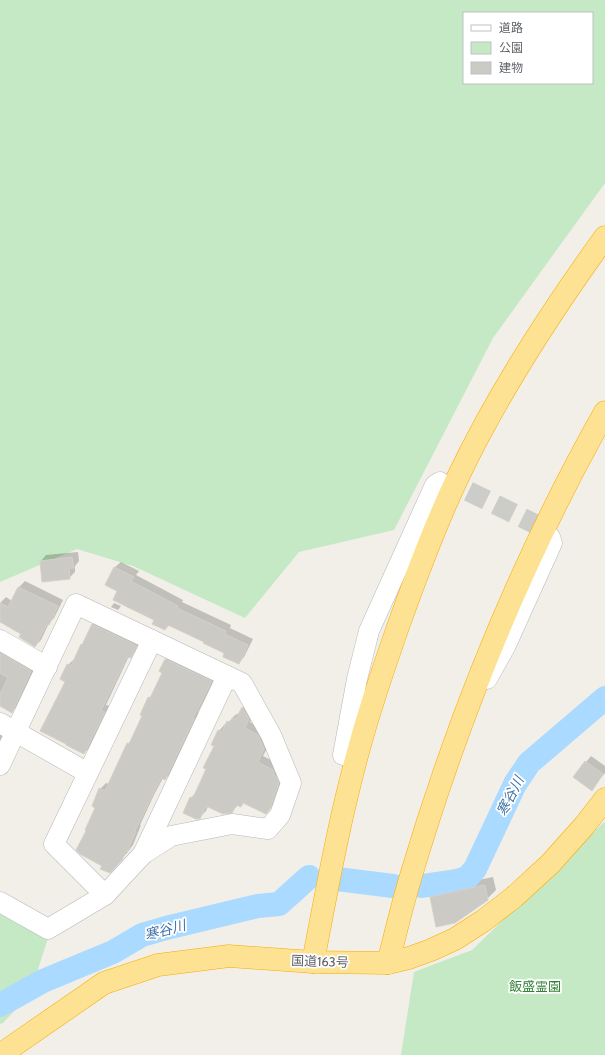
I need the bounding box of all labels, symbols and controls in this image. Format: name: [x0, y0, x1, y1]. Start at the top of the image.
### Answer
legend: [463, 12, 593, 84]
text: 道路: [499, 20, 523, 35]
text: 公園: [499, 40, 523, 55]
text: 建物: [499, 60, 523, 75]
water label: 寒谷川: [492, 771, 528, 819]
water label: 寒谷川: [142, 915, 190, 944]
street label: 国道163号: [291, 952, 349, 970]
park label: 飯盛霊園: [509, 978, 561, 994]

